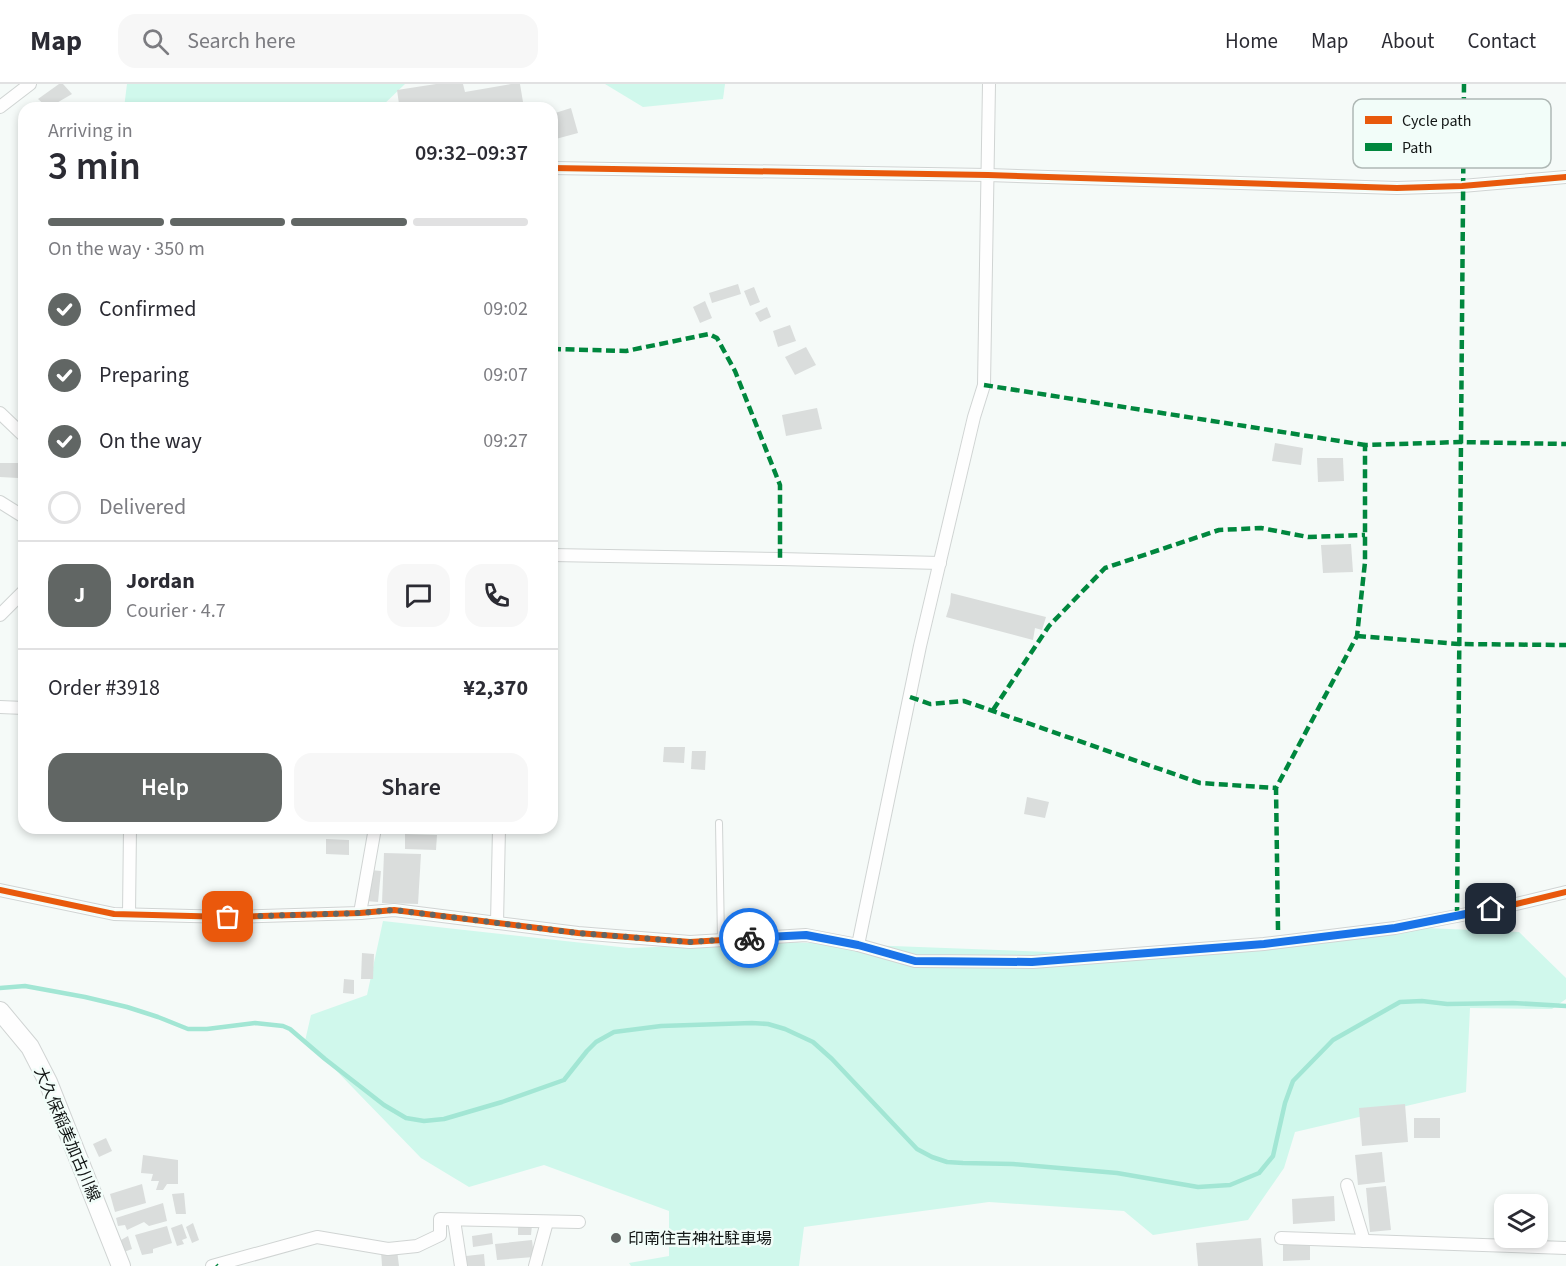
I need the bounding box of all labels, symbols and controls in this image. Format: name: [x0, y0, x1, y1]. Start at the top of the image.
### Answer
search box: [118, 14, 538, 68]
text: Map: [30, 21, 82, 61]
icon: search: [139, 25, 172, 58]
text: Search here: [187, 25, 296, 57]
text: Home: [1225, 26, 1278, 56]
text: Map: [1311, 26, 1349, 56]
text: About: [1382, 26, 1434, 56]
text: Contact: [1467, 26, 1536, 56]
legend: [1353, 99, 1551, 168]
text: Cycle path: [1402, 110, 1471, 132]
text: Arriving in: [48, 117, 133, 145]
text: 09:32–09:37: [415, 137, 528, 169]
text: Path: [1402, 137, 1432, 159]
text: 3 min: [48, 139, 141, 195]
text: On the way · 350 m: [48, 235, 205, 263]
icon: check: [48, 293, 81, 326]
text: Confirmed: [99, 293, 196, 325]
text: 09:02: [483, 295, 528, 323]
icon: check: [48, 359, 81, 392]
text: Preparing: [99, 359, 189, 391]
text: 09:07: [483, 361, 528, 389]
icon: check: [48, 425, 81, 458]
text: On the way: [99, 425, 202, 457]
text: 09:27: [483, 427, 528, 455]
text: Delivered: [99, 491, 186, 523]
button: chat: [387, 564, 450, 627]
button: phone: [465, 564, 528, 627]
text: Jordan: [126, 565, 195, 597]
text: J: [74, 579, 85, 611]
text: Courier · 4.7: [126, 597, 226, 625]
text: Order #3918: [48, 672, 160, 704]
text: ¥2,370: [463, 672, 528, 704]
button: Help: [48, 753, 282, 822]
button: Share: [294, 753, 528, 822]
pin: [1465, 883, 1516, 934]
pin: [202, 891, 253, 942]
icon: home: [1474, 892, 1507, 925]
icon: bag: [211, 900, 244, 933]
courier: [719, 908, 779, 968]
icon: bike: [733, 922, 766, 955]
street label: 大久保稲美加古川線: [29, 1064, 105, 1205]
map controls: [1494, 1194, 1548, 1248]
button: layers: [1494, 1194, 1548, 1248]
place label: 印南住吉神社駐車場: [628, 1228, 772, 1250]
marker: 印南住吉神社駐車場: [609, 1231, 623, 1245]

